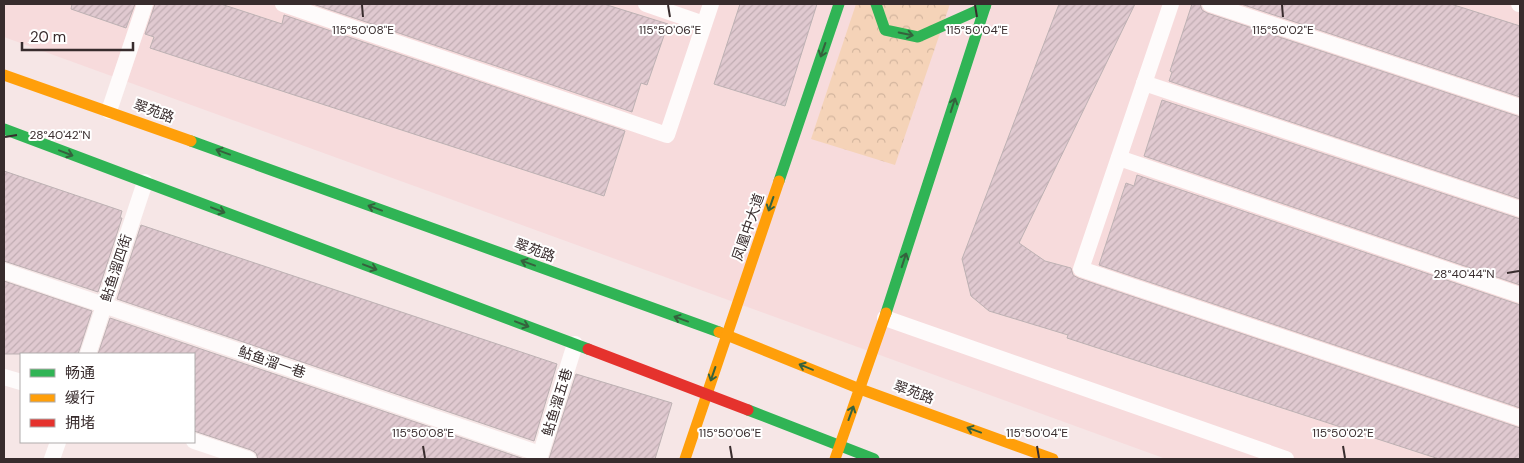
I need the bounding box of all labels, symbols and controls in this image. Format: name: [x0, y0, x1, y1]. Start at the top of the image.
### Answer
scale bar: [22, 20, 134, 52]
text: 115°50'08"E: [332, 22, 394, 38]
text: 115°50'06"E: [639, 22, 701, 38]
text: 115°50'04"E: [946, 22, 1008, 38]
text: 115°50'02"E: [1252, 22, 1314, 38]
text: 20 m: [30, 27, 66, 47]
one-way arrow: [897, 30, 913, 39]
one-way arrow: [818, 42, 828, 58]
street label: 翠苑路: [131, 95, 177, 127]
one-way arrow: [949, 97, 959, 113]
text: 28°40'42"N: [30, 127, 90, 143]
one-way arrow: [215, 147, 231, 156]
one-way arrow: [58, 148, 73, 158]
street label: 凤凰中大道: [728, 191, 768, 263]
one-way arrow: [766, 196, 776, 212]
one-way arrow: [368, 203, 384, 212]
one-way arrow: [210, 206, 225, 215]
street label: 鲇鱼溜四街: [97, 232, 135, 304]
street label: 翠苑路: [512, 234, 558, 266]
one-way arrow: [899, 252, 909, 268]
one-way arrow: [521, 258, 536, 267]
one-way arrow: [362, 263, 377, 272]
text: 28°40'44"N: [1433, 266, 1495, 282]
one-way arrow: [674, 314, 689, 323]
one-way arrow: [514, 320, 529, 329]
street label: 鲇鱼溜一巷: [236, 342, 308, 382]
legend: [20, 353, 195, 443]
one-way arrow: [799, 362, 814, 371]
text: 畅通: [65, 363, 95, 383]
street label: 鲇鱼溜五巷: [538, 366, 576, 438]
one-way arrow: [708, 366, 717, 381]
street label: 翠苑路: [891, 376, 937, 408]
text: 缓行: [65, 388, 95, 408]
one-way arrow: [847, 406, 856, 422]
text: 拥堵: [65, 413, 95, 433]
text: 115°50'08"E: [392, 425, 454, 441]
text: 115°50'06"E: [699, 425, 761, 441]
one-way arrow: [967, 425, 983, 434]
text: 115°50'04"E: [1006, 425, 1068, 441]
text: 115°50'02"E: [1312, 425, 1374, 441]

